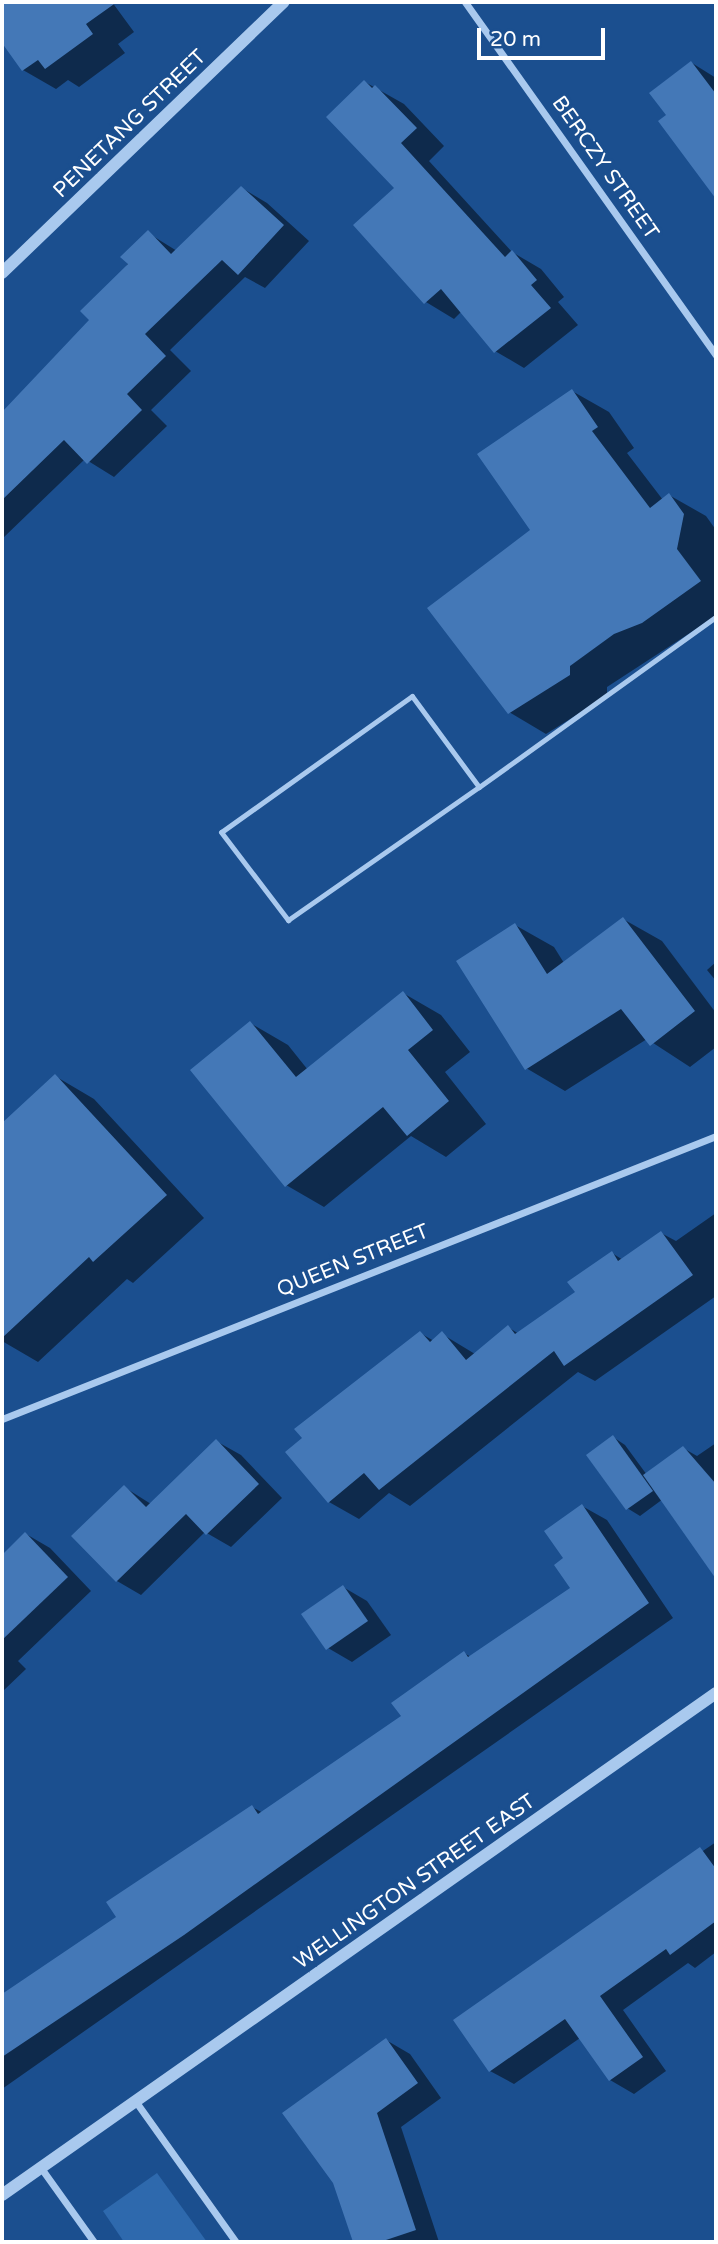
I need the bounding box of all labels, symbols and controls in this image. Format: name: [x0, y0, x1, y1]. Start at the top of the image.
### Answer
scale bar: [480, 14, 608, 58]
text: 20 m: [490, 27, 541, 52]
street label: PENETANG STREET: [48, 45, 212, 203]
street label: BERCZY STREET: [546, 91, 664, 245]
street label: QUEEN STREET: [273, 1219, 433, 1303]
street label: WELLINGTON STREET EAST: [290, 1789, 540, 1975]

